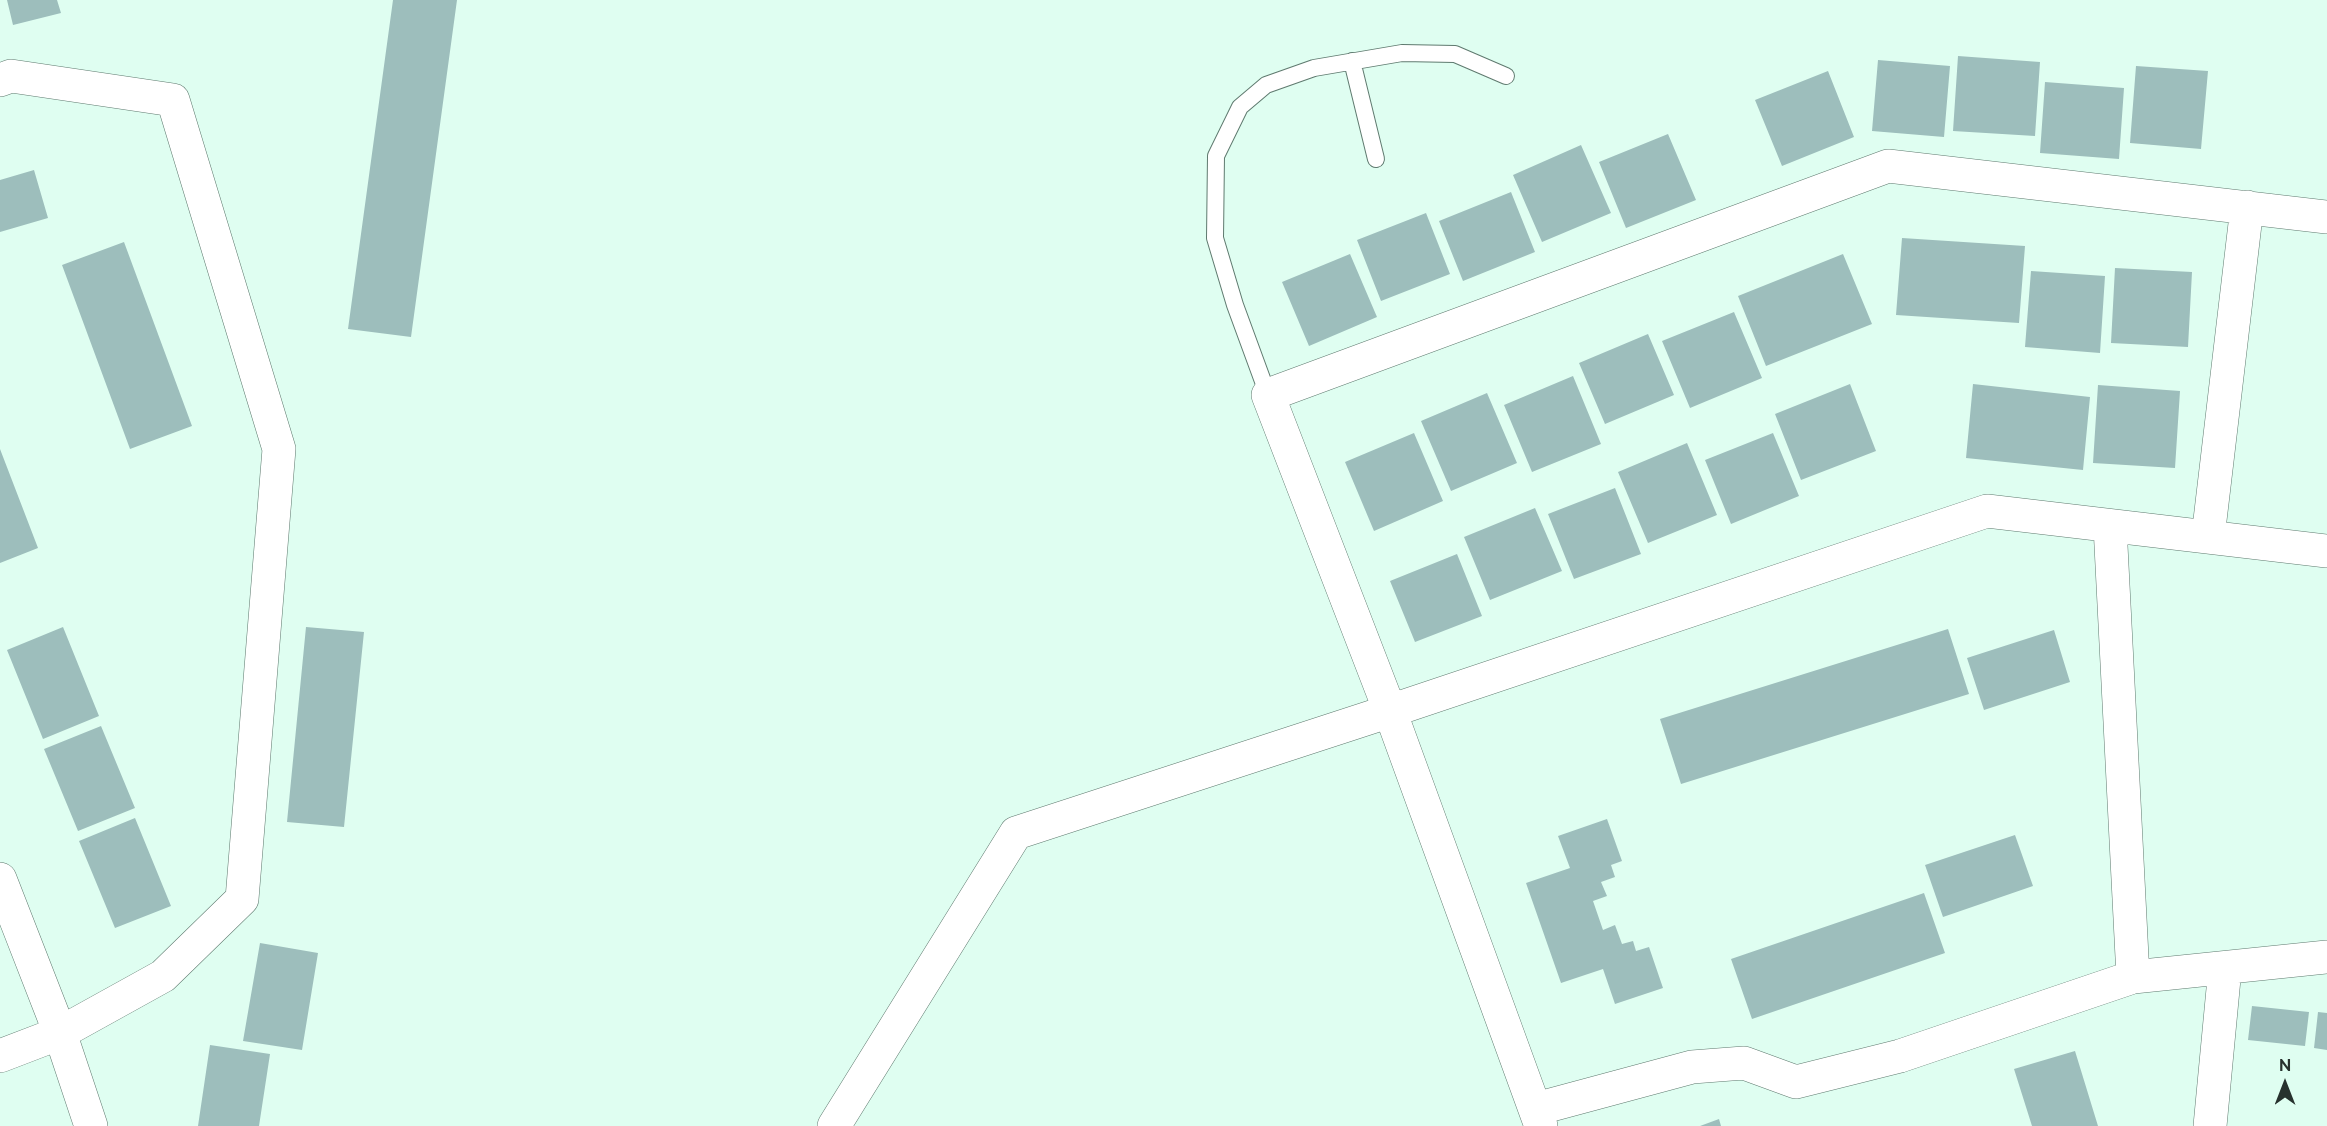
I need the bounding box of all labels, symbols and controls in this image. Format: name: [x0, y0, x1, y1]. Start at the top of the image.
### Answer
north arrow: [2255, 1054, 2315, 1114]
text: N: [2279, 1056, 2291, 1075]

